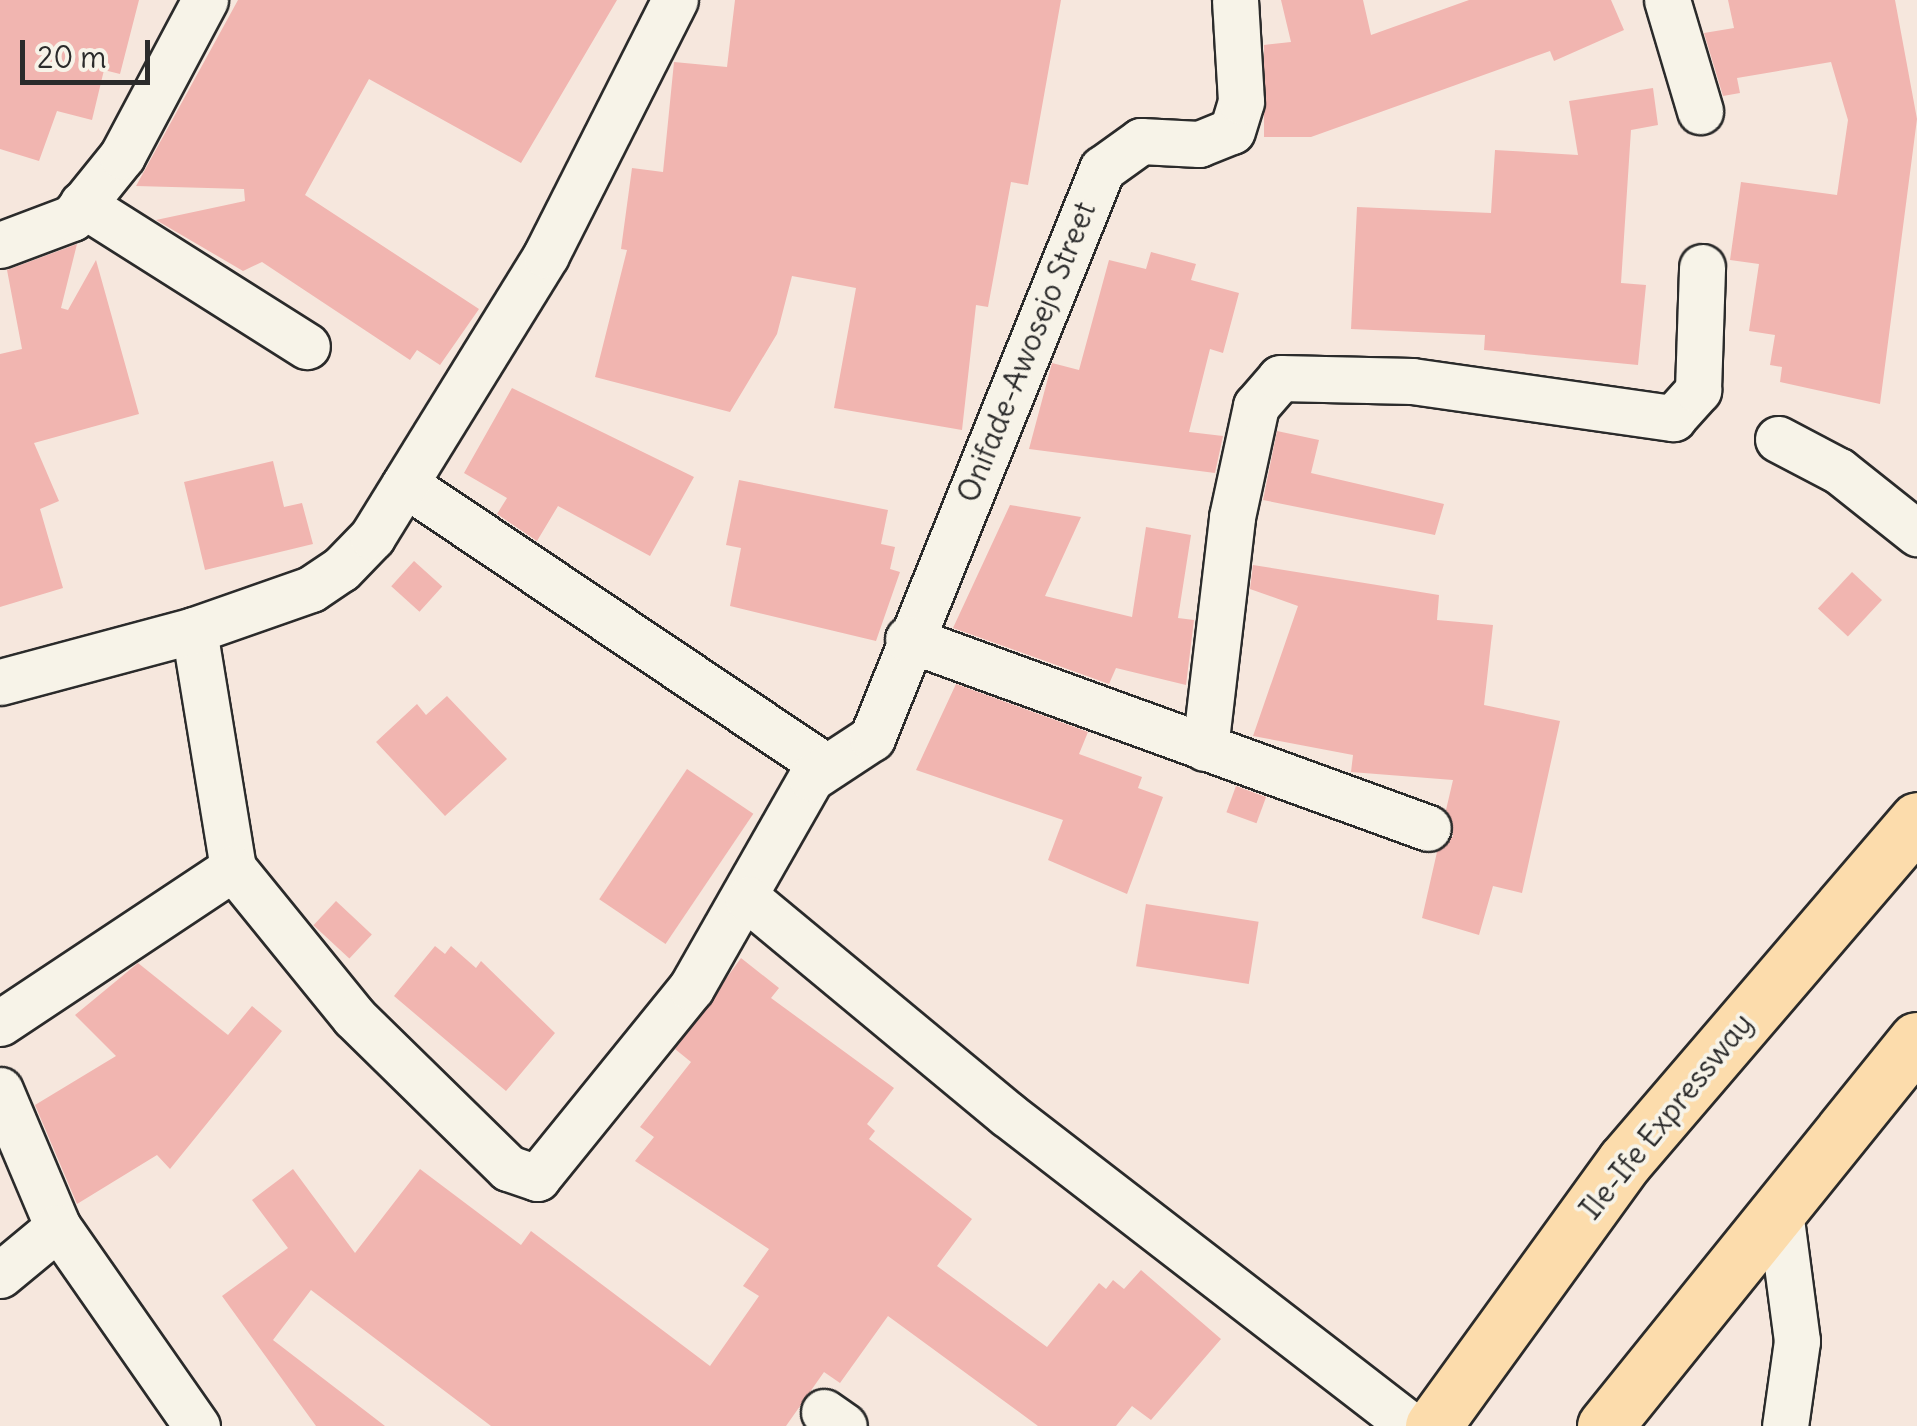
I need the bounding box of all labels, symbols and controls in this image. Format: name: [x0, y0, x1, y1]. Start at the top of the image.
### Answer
scale bar: [25, 20, 155, 82]
text: 20 m: [37, 38, 107, 76]
street label: Onifade-Awosejo Street: [949, 197, 1103, 507]
street label: Ile-Ife Expressway: [1572, 1006, 1760, 1226]

